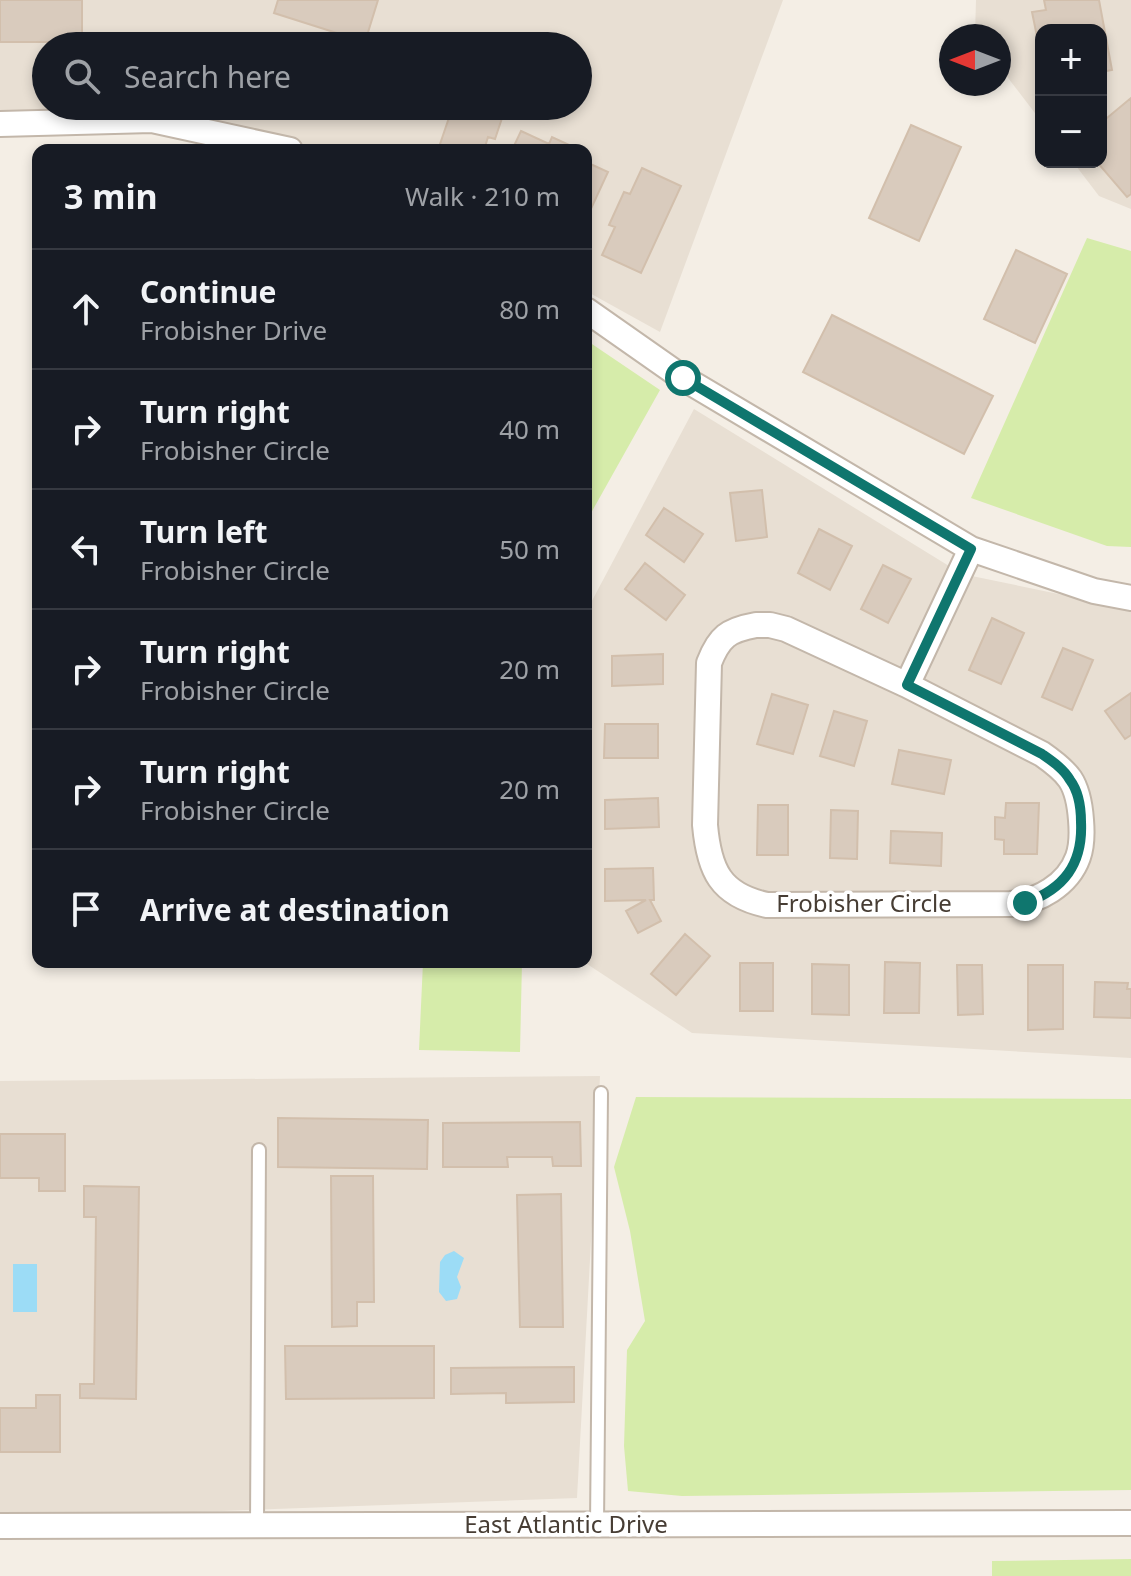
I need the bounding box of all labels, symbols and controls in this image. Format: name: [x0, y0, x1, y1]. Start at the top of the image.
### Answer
north arrow: [939, 24, 1011, 96]
map controls: [1035, 24, 1107, 168]
button: +: [1035, 24, 1107, 96]
search box: [32, 32, 592, 120]
icon: search: [60, 54, 104, 98]
text: Search here: [124, 56, 291, 97]
button: −: [1035, 96, 1107, 168]
text: 3 min: [64, 173, 158, 219]
text: Walk · 210 m: [405, 178, 560, 214]
text: Continue: [140, 271, 276, 312]
icon: ahead: [64, 287, 108, 331]
text: 80 m: [499, 291, 560, 327]
text: Frobisher Drive: [140, 312, 327, 348]
route start: [665, 360, 701, 396]
text: Turn right: [140, 391, 290, 432]
icon: right: [64, 407, 108, 451]
text: 40 m: [499, 411, 560, 447]
text: Frobisher Circle: [140, 432, 330, 468]
text: Turn left: [140, 511, 268, 552]
icon: left: [64, 527, 108, 571]
text: 50 m: [499, 531, 560, 567]
text: Frobisher Circle: [140, 552, 330, 588]
text: Turn right: [140, 631, 290, 672]
icon: right: [64, 647, 108, 691]
text: 20 m: [499, 651, 560, 687]
text: Frobisher Circle: [140, 672, 330, 708]
text: Turn right: [140, 751, 290, 792]
icon: right: [64, 767, 108, 811]
text: 20 m: [499, 771, 560, 807]
text: Frobisher Circle: [140, 792, 330, 828]
route end: [1007, 885, 1043, 921]
street label: Frobisher Circle: [776, 886, 952, 919]
icon: arrive: [64, 887, 108, 931]
text: Arrive at destination: [140, 889, 450, 930]
street label: East Atlantic Drive: [464, 1507, 668, 1540]

